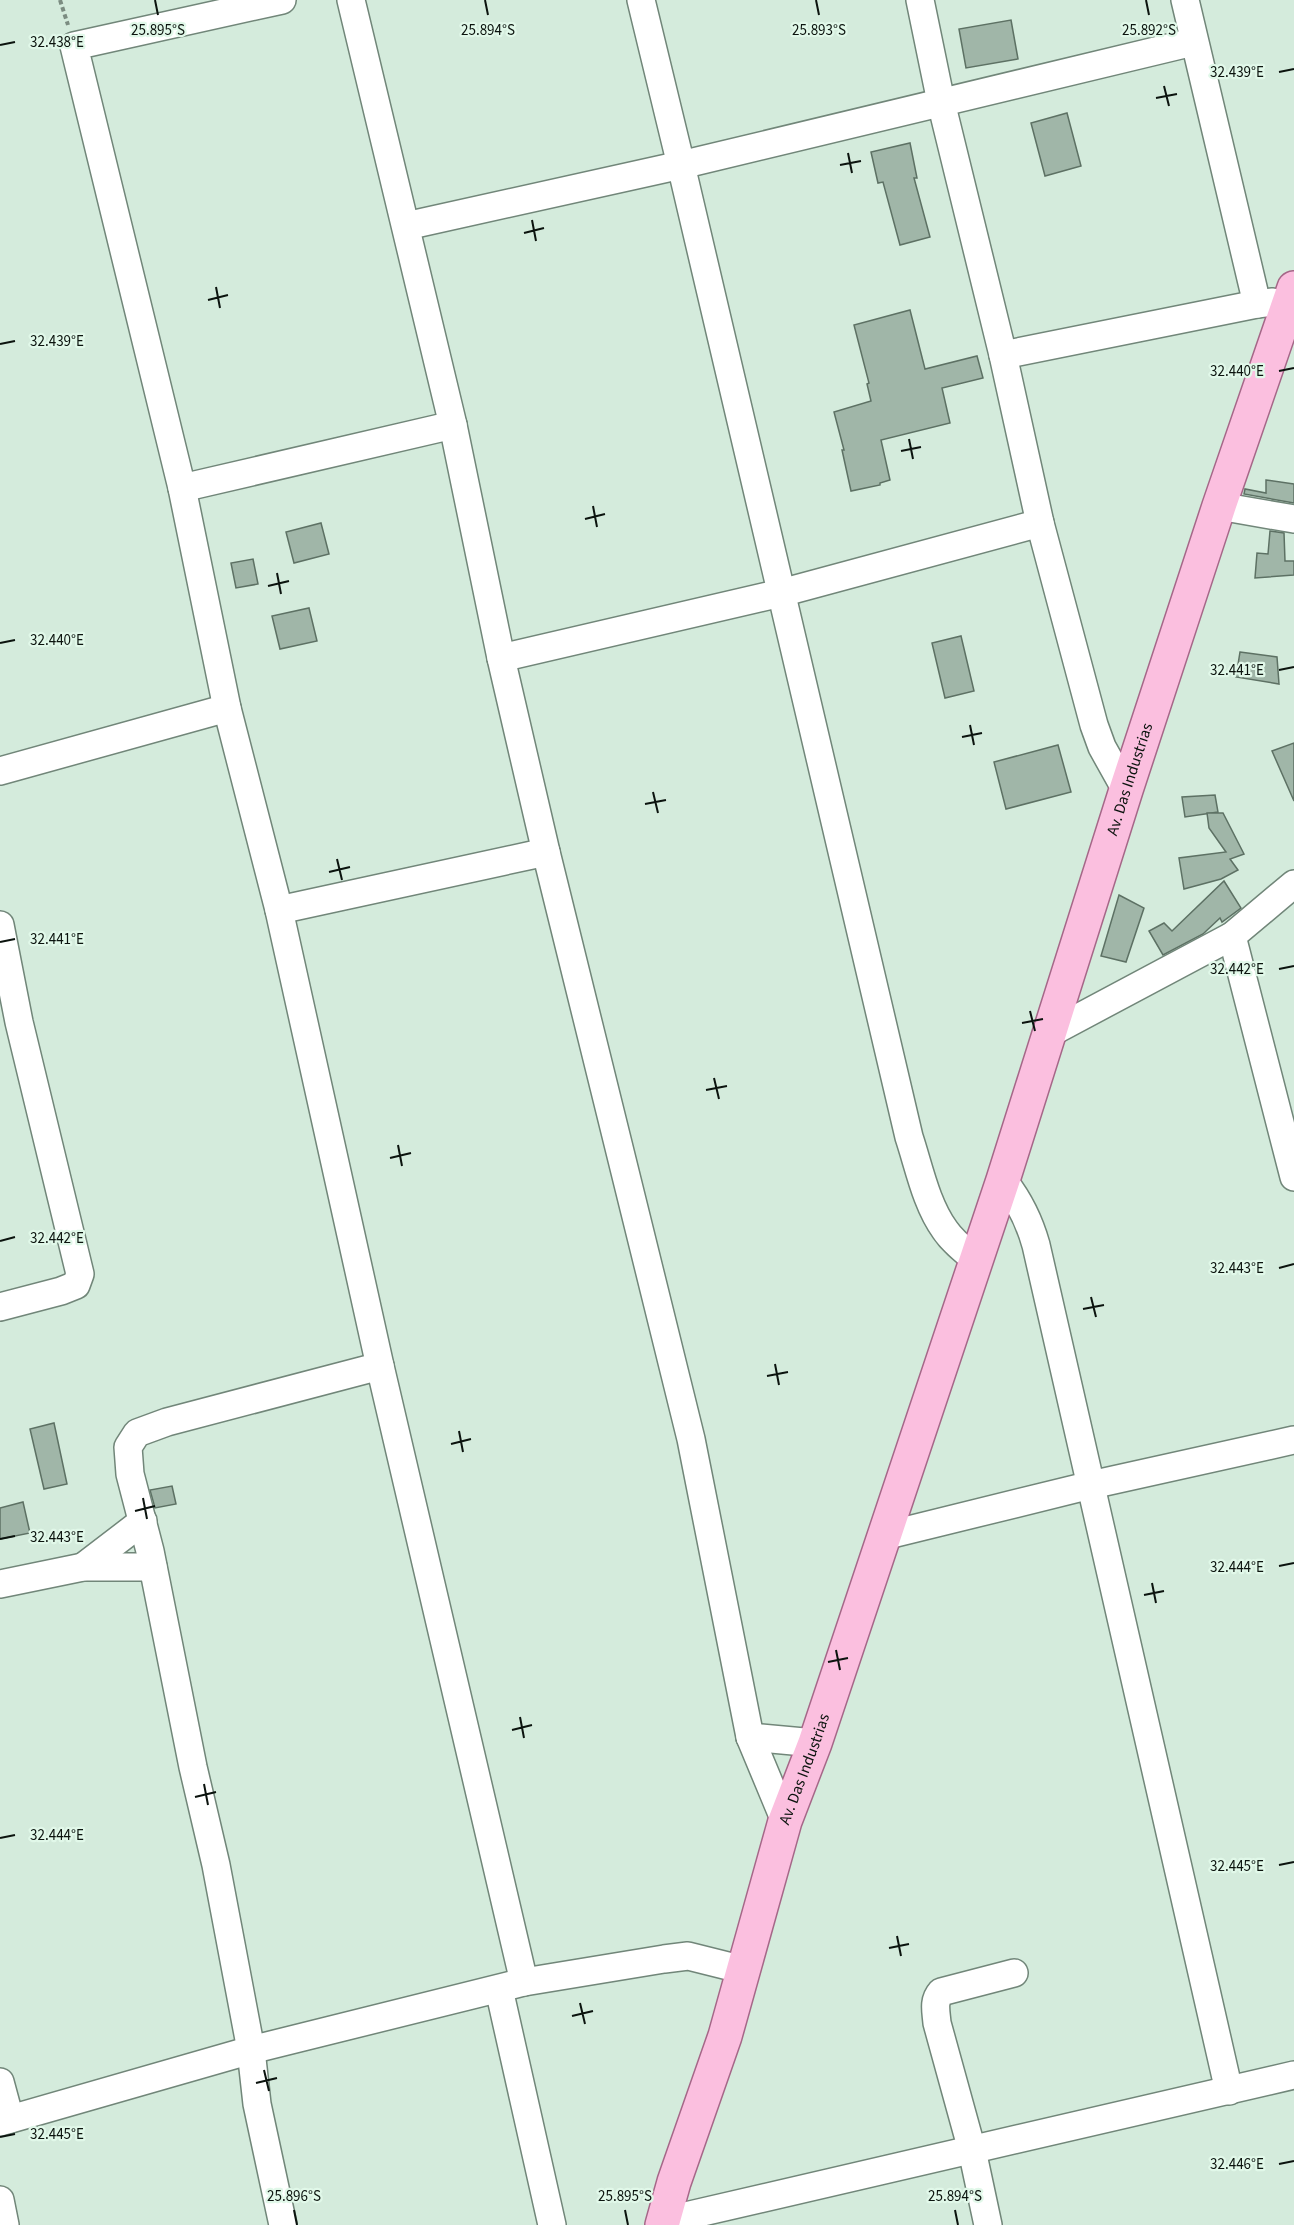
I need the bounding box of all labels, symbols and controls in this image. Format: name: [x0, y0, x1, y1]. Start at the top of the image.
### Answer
text: 25.895°S: [131, 20, 185, 41]
text: 25.894°S: [461, 20, 515, 41]
text: 25.893°S: [792, 20, 846, 41]
text: 25.892°S: [1122, 20, 1176, 41]
text: 32.438°E: [30, 32, 84, 53]
text: 32.439°E: [1210, 62, 1264, 83]
text: 32.439°E: [30, 331, 84, 352]
text: 32.440°E: [1210, 361, 1264, 382]
text: 32.440°E: [30, 630, 84, 651]
text: 32.441°E: [1210, 660, 1264, 681]
street label: Av. Das Industrias: [1101, 720, 1158, 838]
text: 32.441°E: [30, 929, 84, 950]
text: 32.442°E: [1210, 959, 1264, 980]
text: 32.442°E: [30, 1228, 84, 1249]
text: 32.443°E: [1210, 1258, 1264, 1279]
text: 32.443°E: [30, 1527, 84, 1548]
text: 32.444°E: [1210, 1557, 1264, 1578]
street label: Av. Das Industrias: [774, 1710, 835, 1828]
text: 32.444°E: [30, 1825, 84, 1846]
text: 32.445°E: [1210, 1856, 1264, 1877]
text: 32.445°E: [30, 2124, 84, 2145]
text: 32.446°E: [1210, 2154, 1264, 2175]
text: 25.896°S: [267, 2186, 321, 2207]
text: 25.895°S: [598, 2186, 652, 2207]
text: 25.894°S: [928, 2186, 982, 2207]

